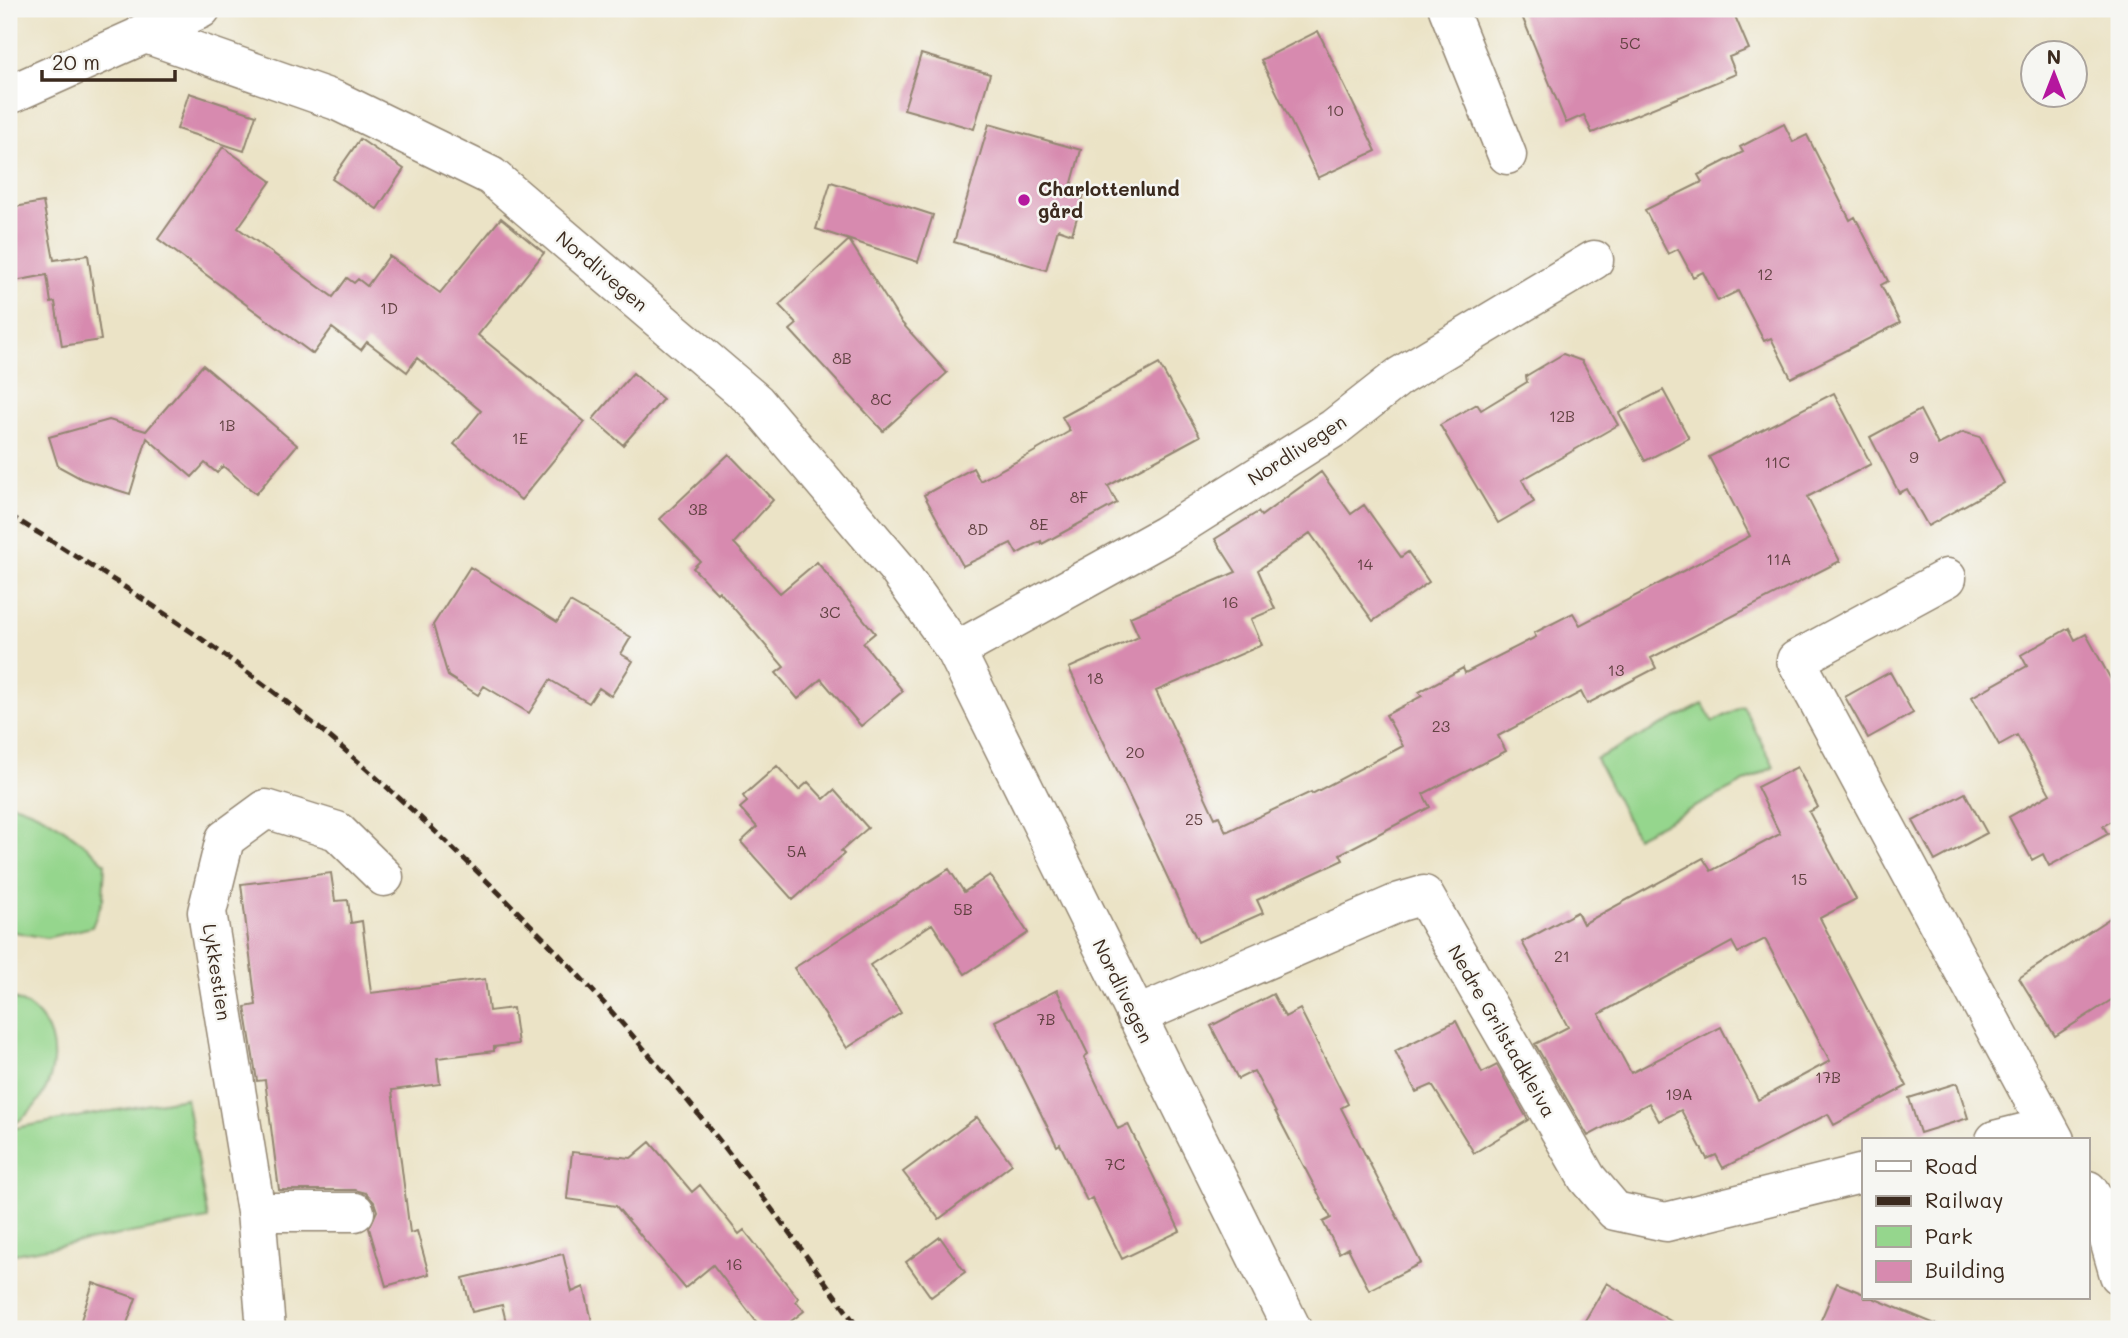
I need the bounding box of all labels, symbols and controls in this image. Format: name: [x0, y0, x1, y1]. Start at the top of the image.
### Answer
house number: 5C: [1620, 32, 1640, 53]
scale bar: [42, 38, 175, 82]
north arrow: [2020, 38, 2090, 108]
text: N: [2047, 44, 2061, 69]
text: 20 m: [52, 48, 100, 75]
house number: 10: [1326, 99, 1344, 120]
place label: Charlottenlund gård: [1038, 176, 1179, 223]
marker: Charlottenlund gård: [1016, 192, 1032, 208]
street label: Nordlivegen: [551, 225, 653, 316]
house number: 12: [1757, 263, 1773, 284]
house number: 1D: [380, 297, 398, 318]
house number: 8B: [832, 347, 852, 368]
house number: 8C: [870, 388, 892, 409]
house number: 12B: [1549, 405, 1575, 426]
street label: Nordlivegen: [1243, 408, 1351, 491]
house number: 1B: [218, 414, 236, 435]
house number: 1E: [512, 427, 528, 448]
house number: 9: [1909, 446, 1919, 467]
house number: 11C: [1764, 451, 1790, 472]
house number: 8F: [1070, 486, 1088, 507]
house number: 3B: [688, 498, 708, 519]
house number: 8E: [1030, 513, 1048, 534]
house number: 8D: [968, 518, 988, 539]
house number: 11A: [1766, 548, 1792, 569]
house number: 14: [1357, 553, 1374, 574]
house number: 16: [1222, 591, 1238, 612]
house number: 3C: [820, 601, 840, 622]
house number: 13: [1608, 659, 1624, 680]
house number: 18: [1087, 667, 1104, 688]
house number: 23: [1432, 715, 1450, 736]
house number: 20: [1126, 741, 1145, 762]
house number: 25: [1185, 808, 1203, 829]
house number: 5A: [787, 840, 807, 861]
house number: 15: [1791, 868, 1807, 889]
house number: 5B: [953, 898, 973, 919]
street label: Lykkestien: [198, 922, 237, 1022]
street label: Nordlivegen: [1088, 935, 1159, 1047]
street label: Nedre Grilstadkleiva: [1443, 940, 1562, 1122]
house number: 21: [1554, 945, 1570, 966]
house number: 7B: [1037, 1008, 1055, 1029]
house number: 17B: [1815, 1066, 1841, 1087]
house number: 19A: [1665, 1083, 1693, 1104]
legend: [1862, 1138, 2090, 1300]
text: Road: [1925, 1152, 1977, 1179]
house number: 7C: [1105, 1153, 1125, 1174]
text: Railway: [1925, 1186, 2004, 1213]
text: Park: [1925, 1222, 1973, 1249]
house number: 16: [726, 1253, 742, 1274]
text: Building: [1925, 1256, 2005, 1283]

